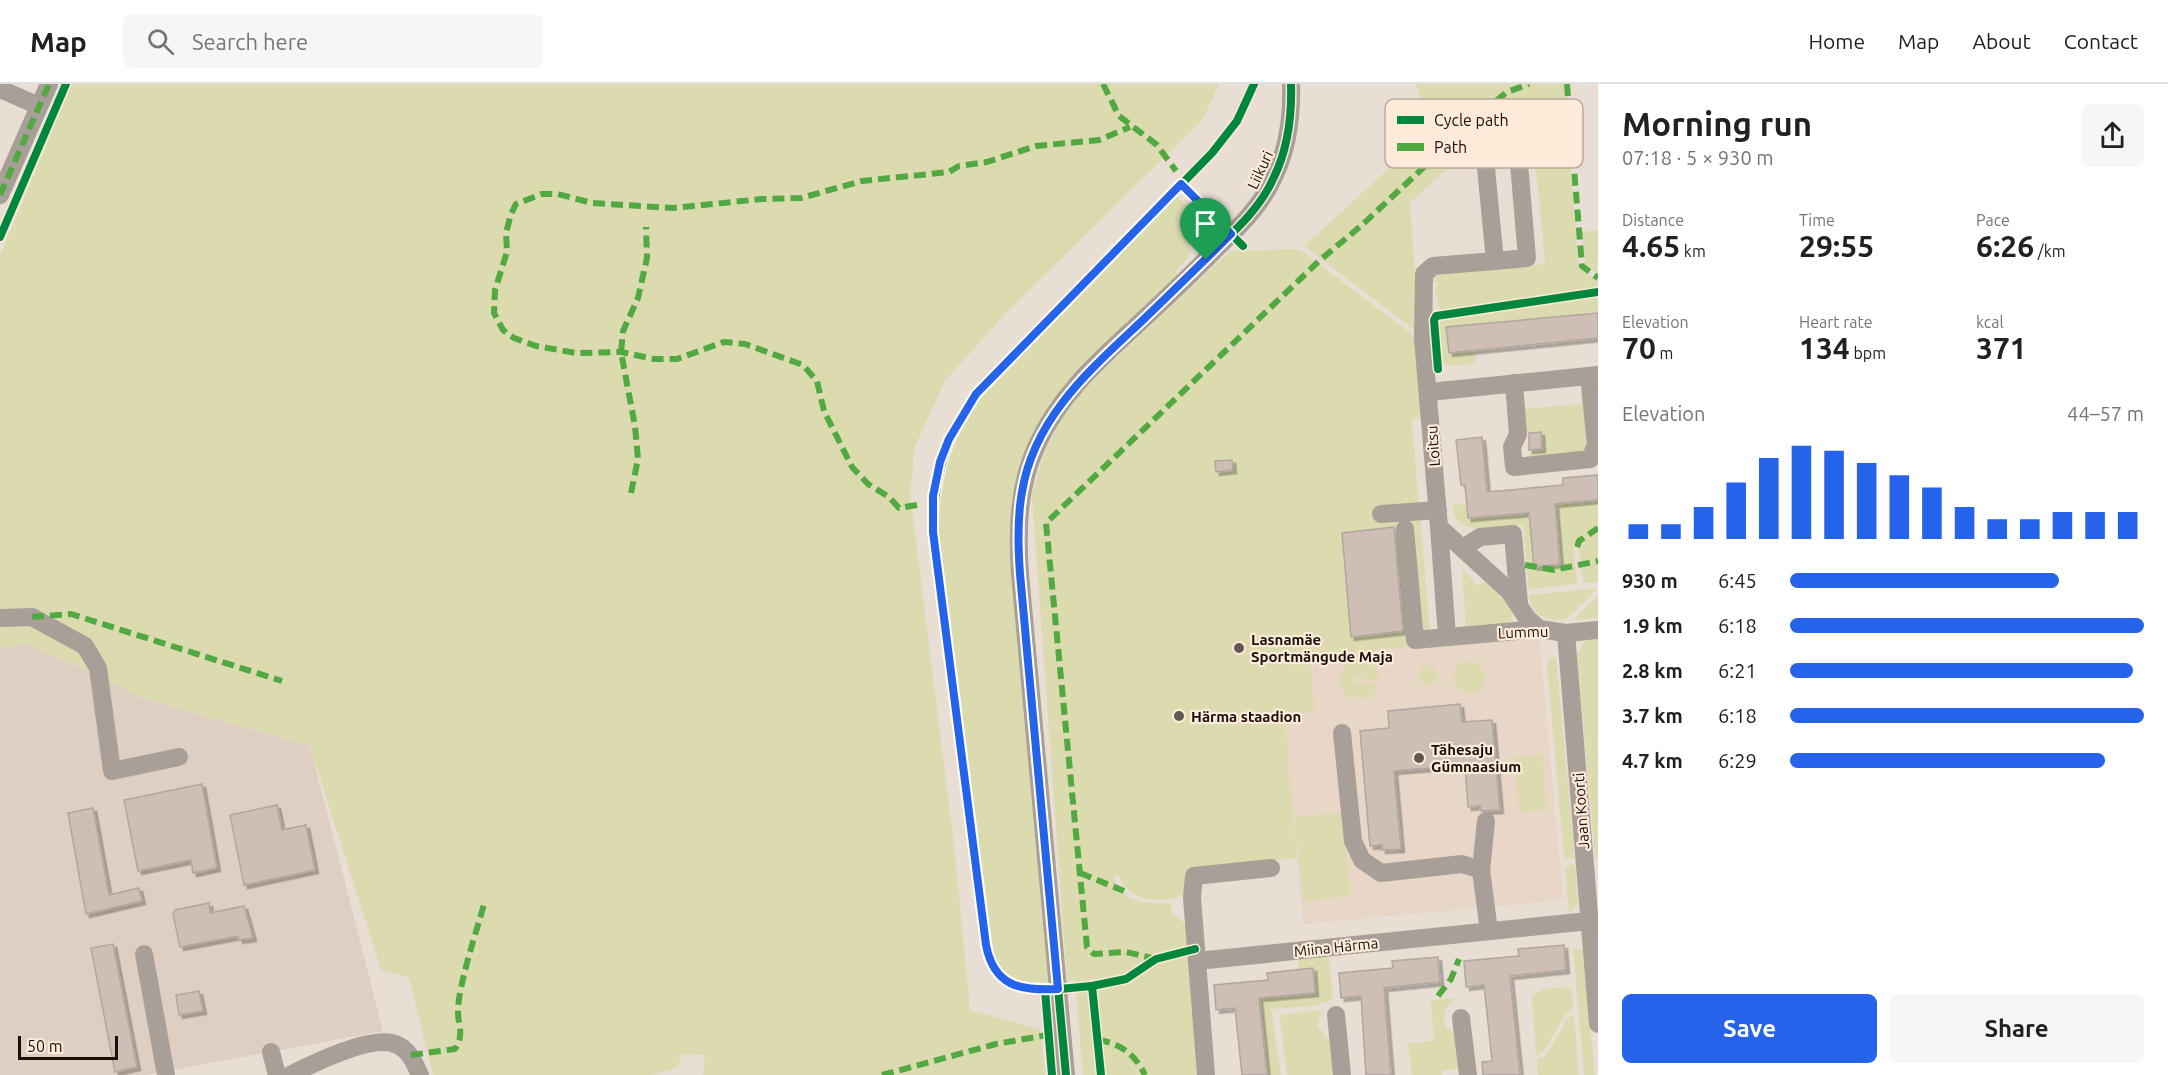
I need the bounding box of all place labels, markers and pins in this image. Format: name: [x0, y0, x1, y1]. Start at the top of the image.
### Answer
pin: [1180, 198, 1231, 260]
place label: Lasnamäe Sportmängude Maja: [1251, 631, 1393, 665]
marker: Lasnamäe Sportmängude Maja: [1232, 641, 1246, 655]
place label: Härma staadion: [1191, 708, 1301, 725]
marker: Härma staadion: [1172, 709, 1186, 723]
place label: Tähesaju Gümnaasium: [1431, 741, 1521, 775]
marker: Tähesaju Gümnaasium: [1412, 751, 1426, 765]

